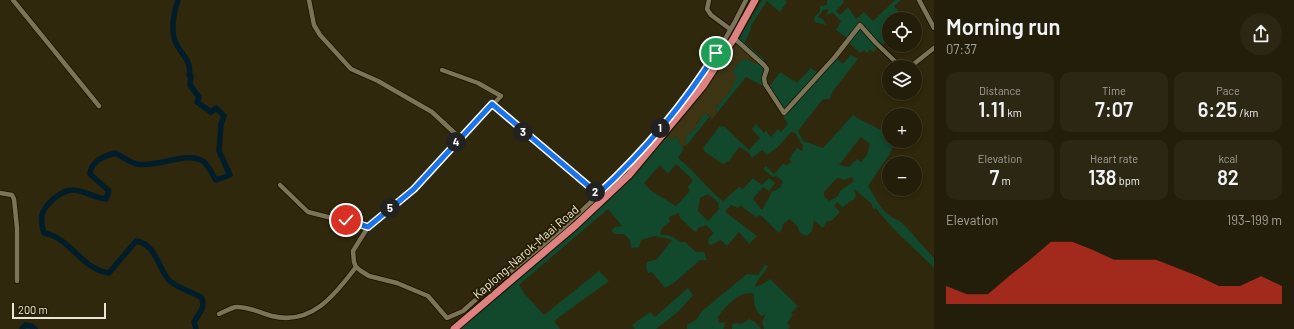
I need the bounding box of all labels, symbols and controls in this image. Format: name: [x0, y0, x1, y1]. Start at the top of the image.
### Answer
map controls: [882, 12, 922, 196]
button: locate: [882, 12, 922, 52]
text: Morning run: [946, 13, 1060, 39]
button: share: [1240, 13, 1282, 55]
pin: [699, 36, 733, 70]
text: 07:37: [946, 41, 977, 57]
icon: arrive: [705, 42, 727, 64]
button: layers: [882, 60, 922, 100]
text: Distance: [979, 84, 1021, 97]
text: Time: [1102, 84, 1126, 97]
text: Pace: [1216, 84, 1240, 97]
text: 1.11: [978, 97, 1005, 121]
text: 7:07: [1095, 97, 1133, 121]
text: 6:25: [1198, 97, 1237, 121]
text: km: [1005, 106, 1022, 119]
text: /km: [1237, 106, 1258, 119]
button: +: [882, 108, 922, 148]
pin: 1: [650, 118, 670, 138]
text: 1: [658, 121, 662, 134]
pin: 3: [513, 122, 533, 142]
text: 3: [520, 125, 526, 138]
pin: 4: [446, 132, 466, 152]
text: 4: [453, 135, 459, 148]
text: Elevation: [978, 152, 1022, 165]
text: Heart rate: [1090, 152, 1138, 165]
text: kcal: [1218, 152, 1238, 165]
button: −: [882, 156, 922, 196]
text: 7: [989, 165, 999, 189]
text: 138: [1088, 165, 1116, 189]
text: 82: [1217, 165, 1239, 189]
text: m: [999, 174, 1011, 187]
text: bpm: [1116, 174, 1140, 187]
pin: 2: [585, 182, 605, 202]
text: 2: [592, 185, 598, 198]
pin: 5: [380, 198, 400, 218]
text: 5: [387, 201, 393, 214]
street label: Kaplong-Narok-Maai Road: [470, 202, 581, 301]
pin: [329, 203, 363, 237]
icon: check: [335, 209, 357, 231]
text: Elevation: [946, 212, 998, 228]
text: 193–199 m: [1227, 212, 1282, 228]
scale bar: [12, 301, 106, 320]
text: 200 m: [18, 303, 48, 316]

